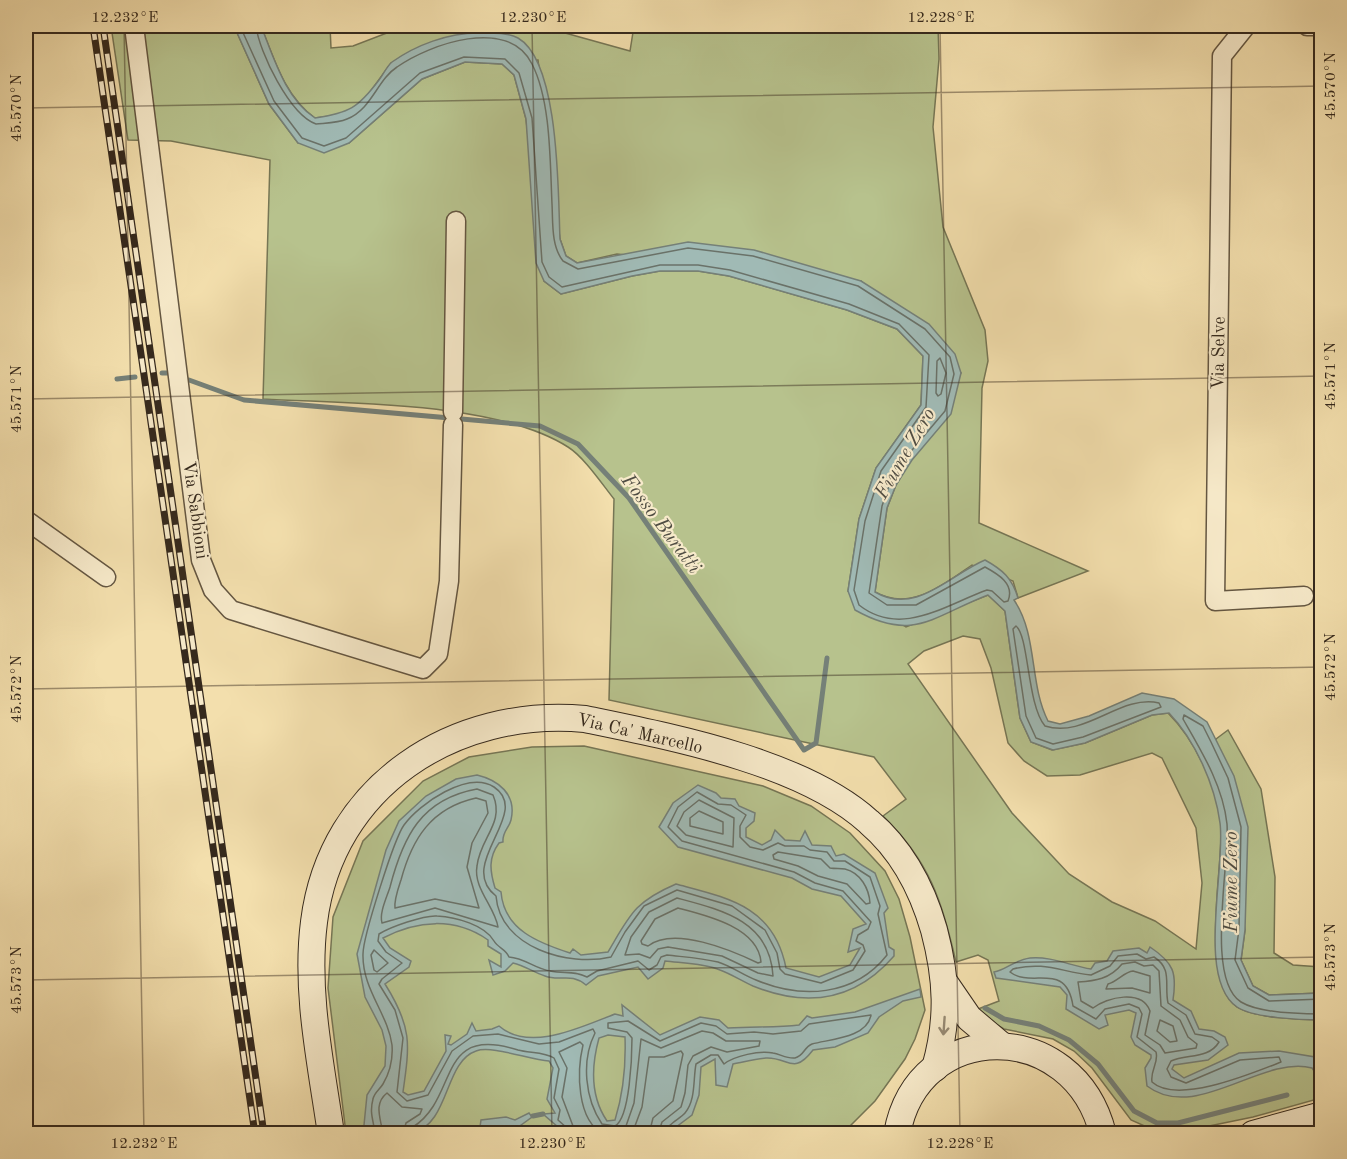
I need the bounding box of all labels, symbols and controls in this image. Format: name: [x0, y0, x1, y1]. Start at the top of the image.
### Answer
text: 12.232°E: [92, 11, 158, 26]
text: 12.230°E: [500, 11, 566, 26]
text: 12.228°E: [908, 11, 974, 26]
text: 45.570°N: [1324, 52, 1339, 120]
text: 45.570°N: [10, 74, 25, 142]
street label: Via Selve: [1209, 316, 1229, 390]
text: 45.571°N: [1324, 342, 1339, 410]
text: 45.571°N: [10, 365, 25, 433]
water label: Fiume Zero: [871, 405, 940, 504]
street label: Via Sabbioni: [179, 460, 211, 560]
water label: Fosso Buratti: [616, 470, 704, 578]
text: 45.572°N: [1324, 633, 1339, 701]
text: 45.572°N: [10, 655, 25, 723]
street label: Via Ca' Marcello: [575, 711, 704, 757]
water label: Fiume Zero: [1222, 831, 1242, 934]
text: 45.573°N: [1324, 923, 1339, 991]
text: 45.573°N: [10, 946, 25, 1014]
one-way arrow: [939, 1016, 950, 1035]
text: 12.232°E: [111, 1137, 177, 1152]
text: 12.230°E: [519, 1137, 585, 1152]
text: 12.228°E: [927, 1137, 993, 1152]

